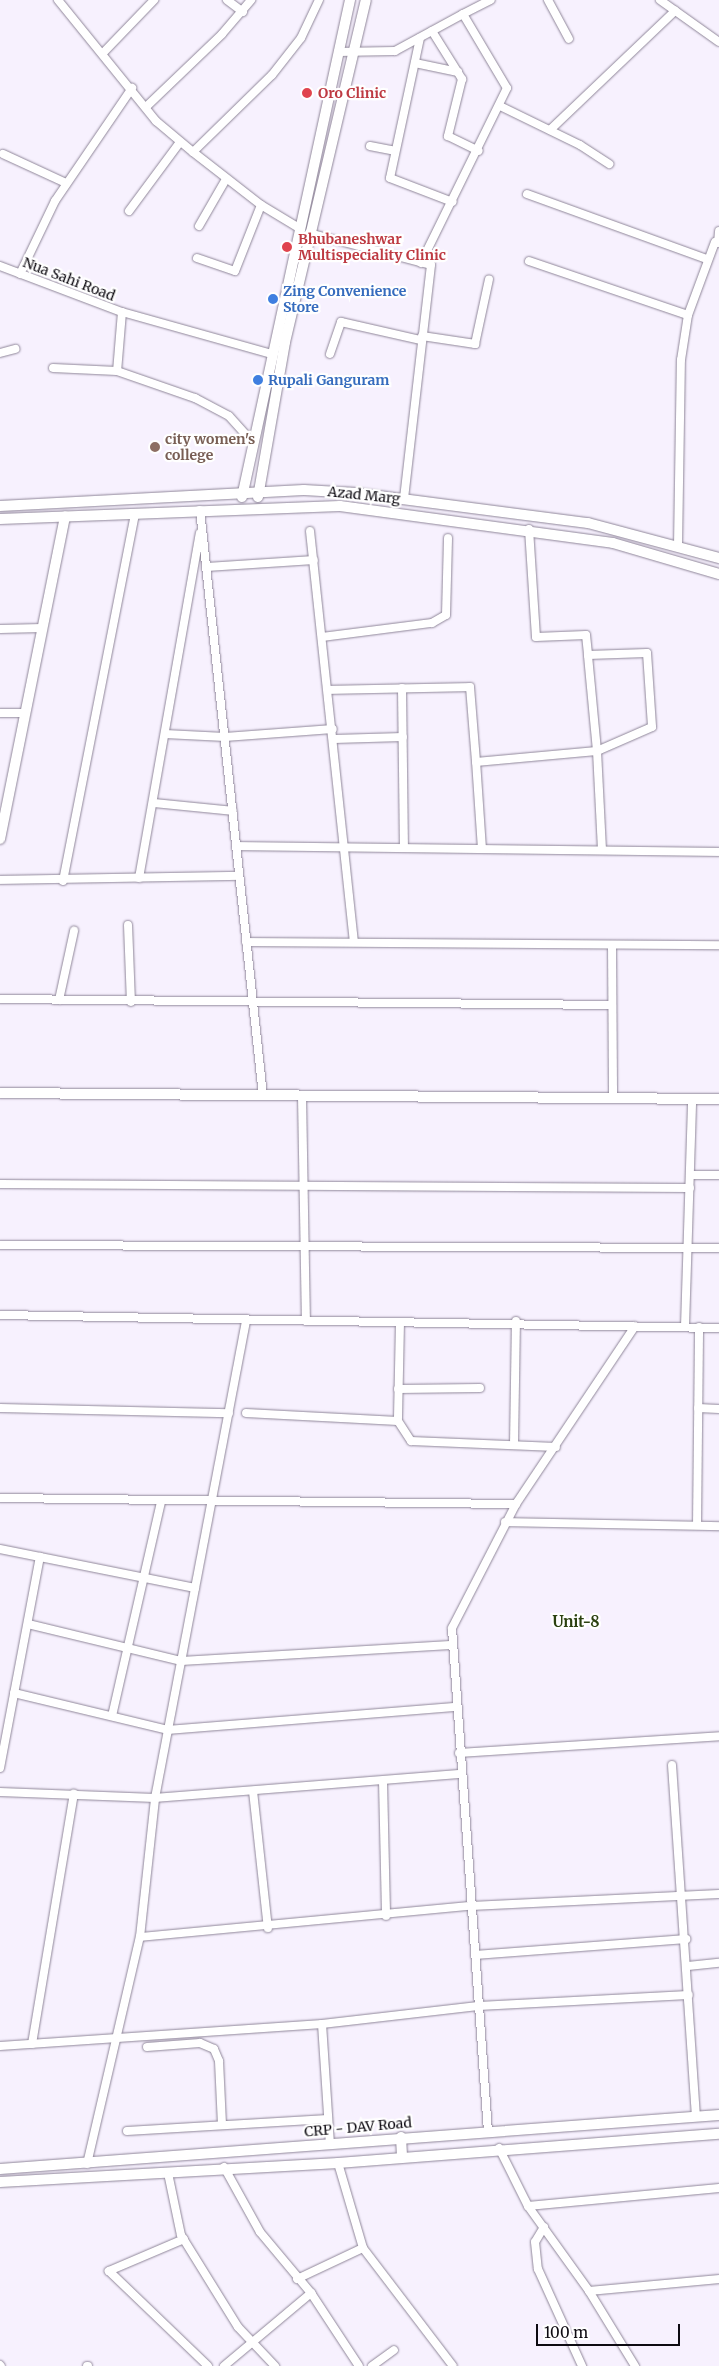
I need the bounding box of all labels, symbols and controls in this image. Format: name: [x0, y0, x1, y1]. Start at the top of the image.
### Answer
place label: Oro Clinic: [318, 85, 386, 101]
marker: Oro Clinic: [300, 86, 314, 100]
place label: Bhubaneshwar Multispeciality Clinic: [298, 231, 446, 264]
marker: Bhubaneshwar Multispeciality Clinic: [280, 240, 294, 254]
street label: Nua Sahi Road: [21, 254, 117, 304]
place label: Zing Convenience Store: [283, 283, 406, 316]
marker: Zing Convenience Store: [267, 293, 279, 305]
place label: Rupali Ganguram: [268, 372, 389, 388]
marker: Rupali Ganguram: [252, 374, 264, 386]
place label: city women's college: [165, 431, 255, 464]
marker: city women's college: [149, 441, 161, 453]
street label: Azad Marg: [327, 483, 401, 507]
district label: Unit-8: [552, 1613, 600, 1631]
street label: CRP - DAV Road: [304, 2114, 412, 2140]
scale bar: [539, 2314, 683, 2346]
text: 100 m: [544, 2323, 588, 2342]

